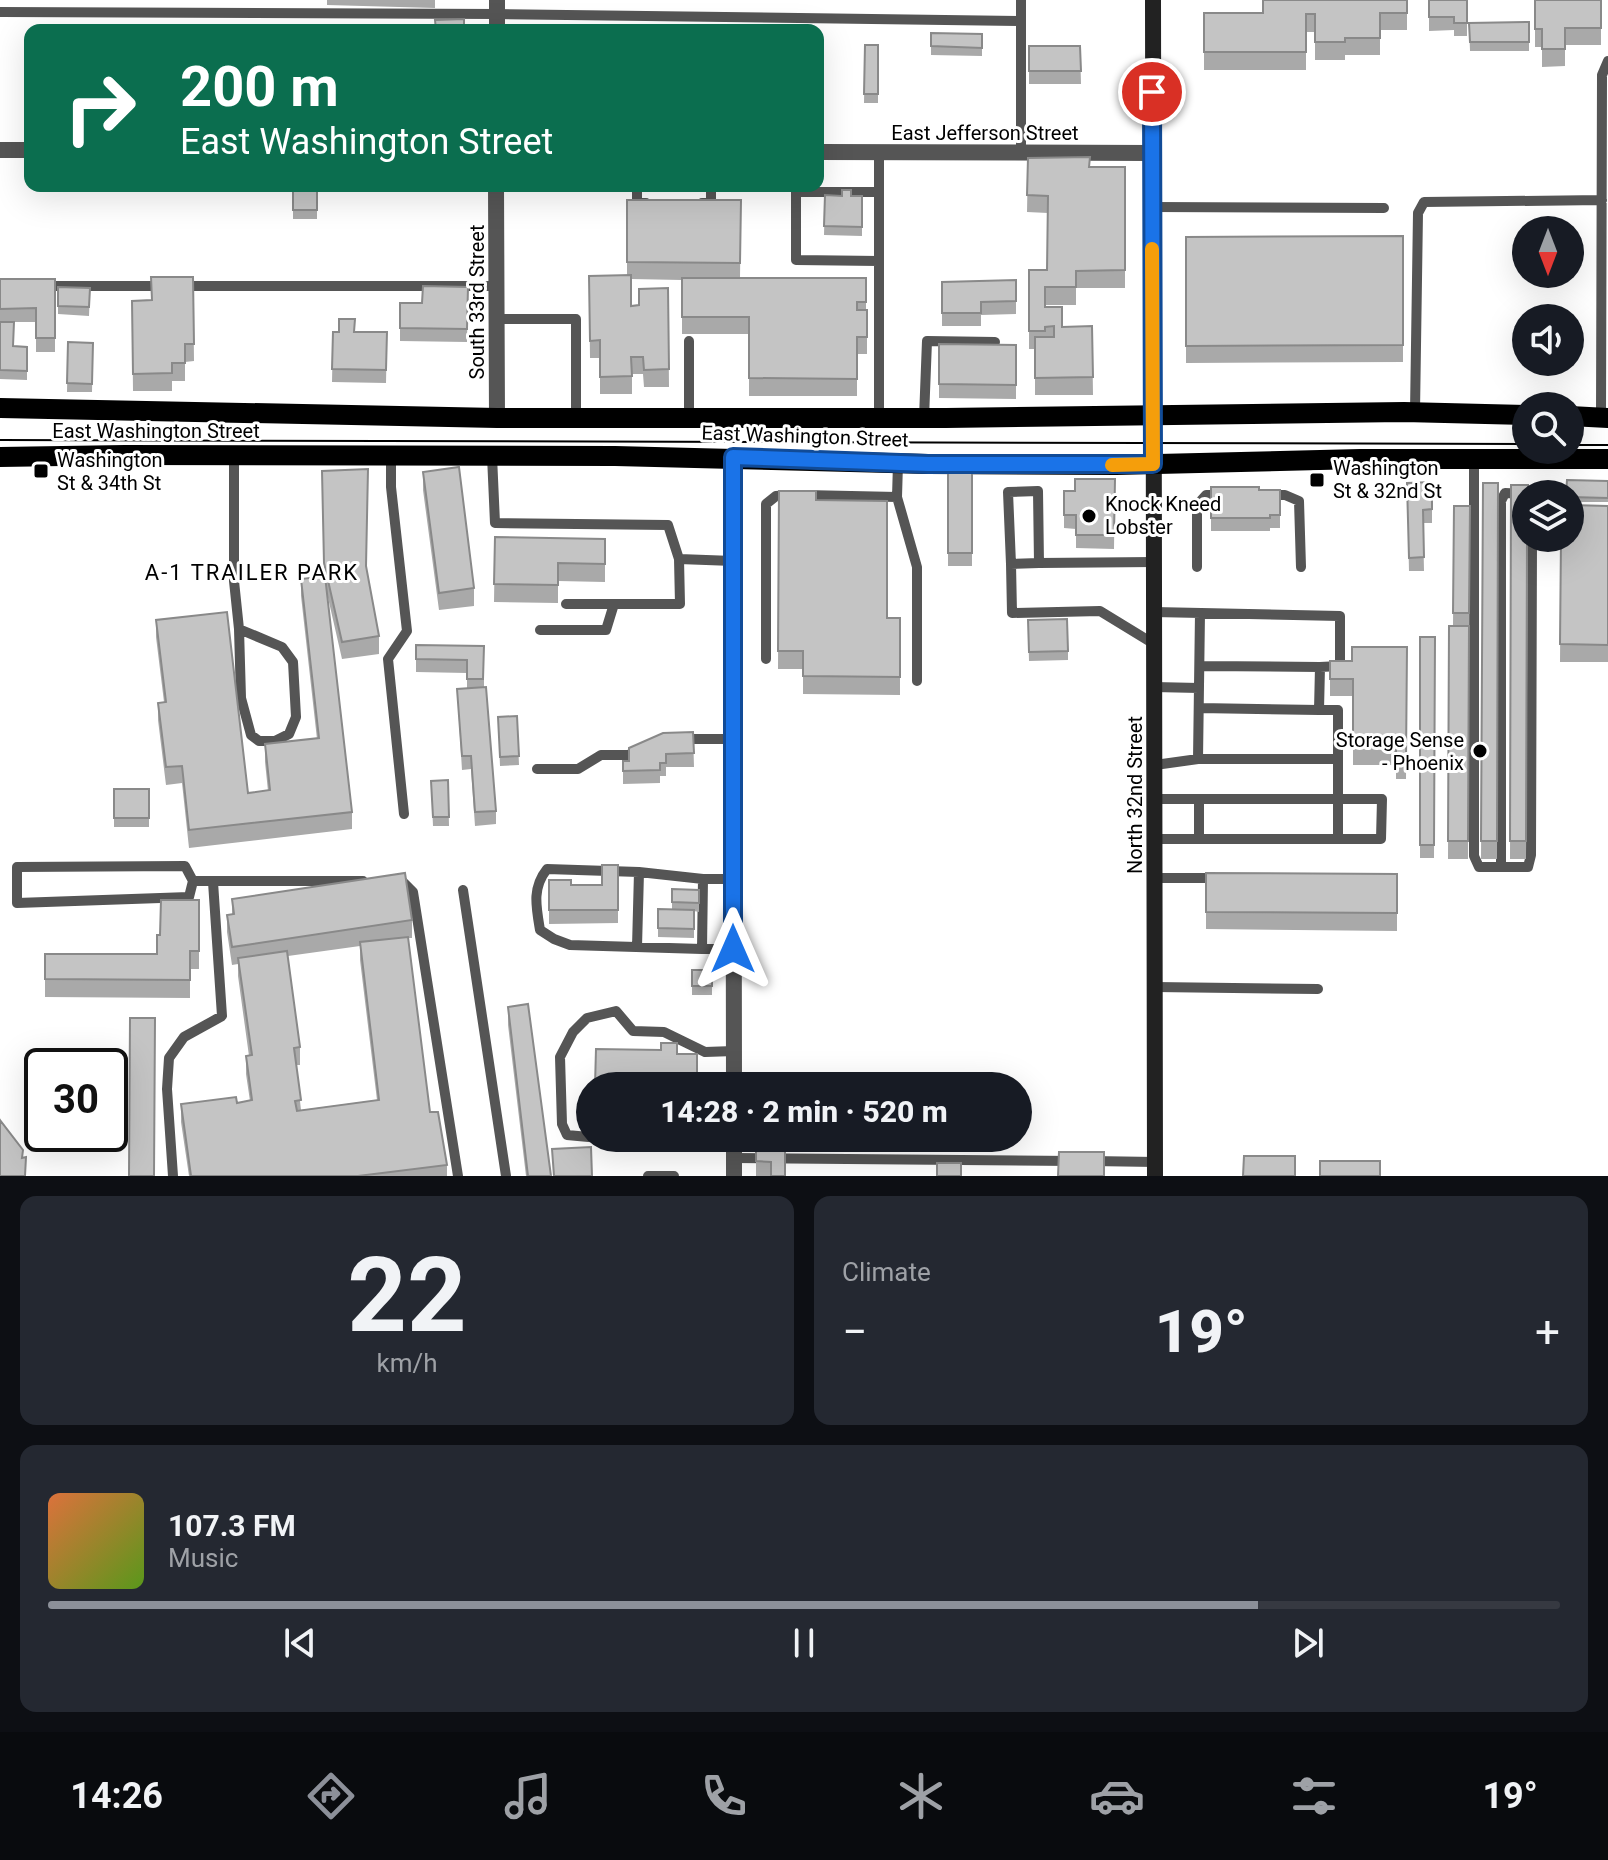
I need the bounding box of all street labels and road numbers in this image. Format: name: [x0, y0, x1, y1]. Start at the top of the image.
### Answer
street label: East Jefferson Street: [891, 121, 1079, 145]
street label: South 33rd Street: [465, 225, 489, 379]
street label: East Washington Street: [52, 419, 260, 443]
street label: East Washington Street: [701, 420, 909, 452]
street label: North 32nd Street: [1123, 716, 1147, 874]

